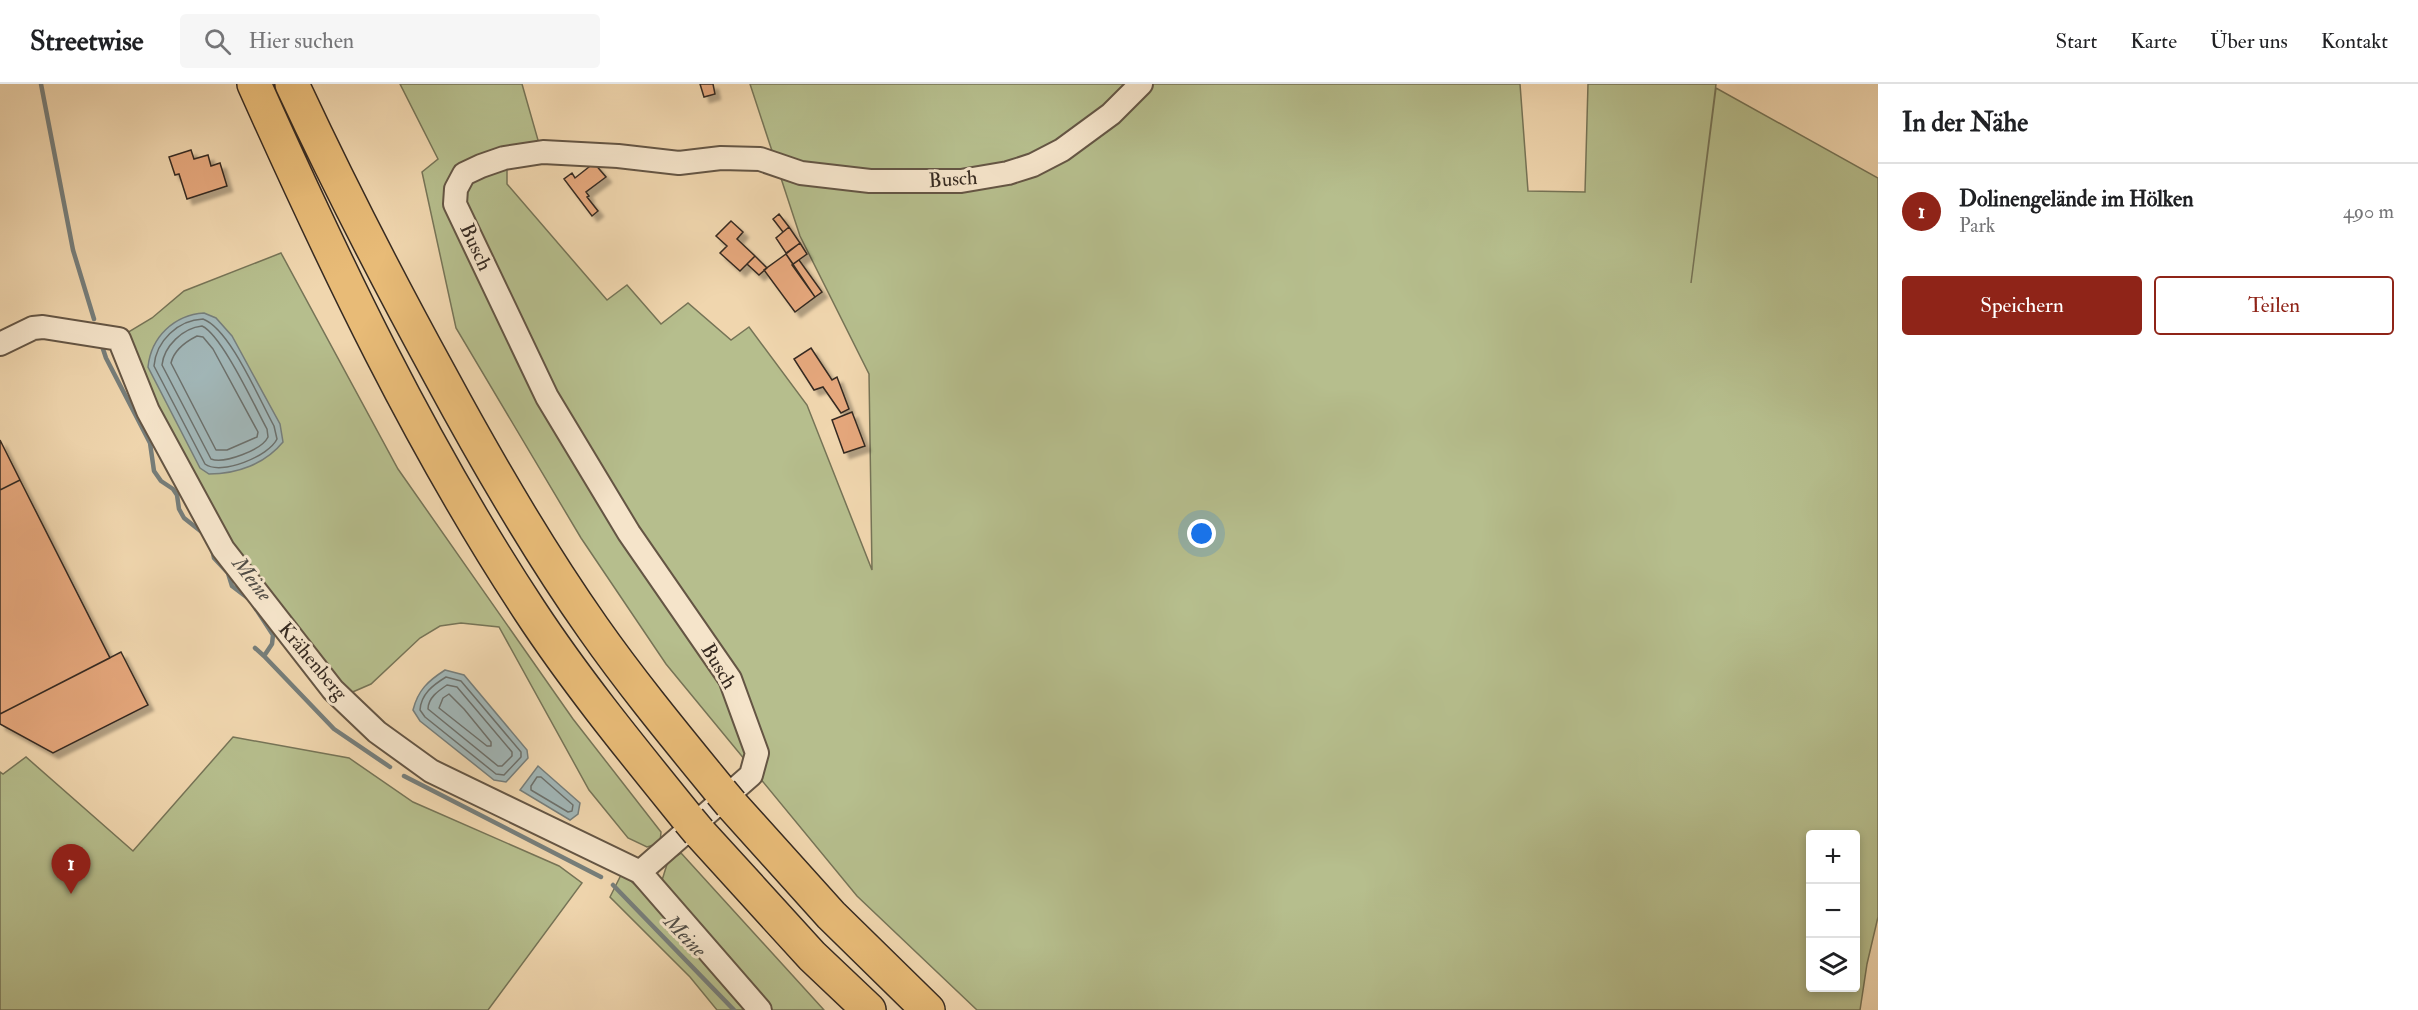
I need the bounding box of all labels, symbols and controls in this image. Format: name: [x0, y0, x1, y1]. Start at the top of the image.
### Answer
search box: [180, 14, 600, 68]
text: Streetwise: [30, 24, 144, 59]
icon: search: [201, 25, 234, 58]
text: Hier suchen: [249, 27, 354, 55]
text: Start: [2055, 28, 2097, 55]
text: Karte: [2130, 28, 2177, 55]
text: Über uns: [2210, 28, 2288, 55]
text: Kontakt: [2321, 28, 2388, 55]
text: In der Nähe: [1902, 107, 2028, 139]
street label: Busch: [928, 165, 979, 193]
text: Dolinengelände im Hölken: [1959, 185, 2194, 213]
text: 1: [1918, 199, 1925, 224]
text: 490 m: [2343, 199, 2394, 224]
text: Park: [1959, 213, 1995, 238]
street label: Busch: [454, 220, 498, 275]
button: Speichern: [1902, 276, 2142, 335]
button: Teilen: [2154, 276, 2394, 335]
your location: [1187, 519, 1216, 548]
water label: Meine: [225, 550, 279, 608]
street label: Krähenberg: [273, 617, 354, 706]
street label: Busch: [696, 639, 743, 694]
map controls: [1806, 830, 1860, 992]
button: +: [1806, 830, 1860, 884]
pin: 1: [52, 844, 90, 894]
button: −: [1806, 884, 1860, 938]
water label: Meine: [657, 907, 713, 964]
button: layers: [1806, 938, 1860, 992]

